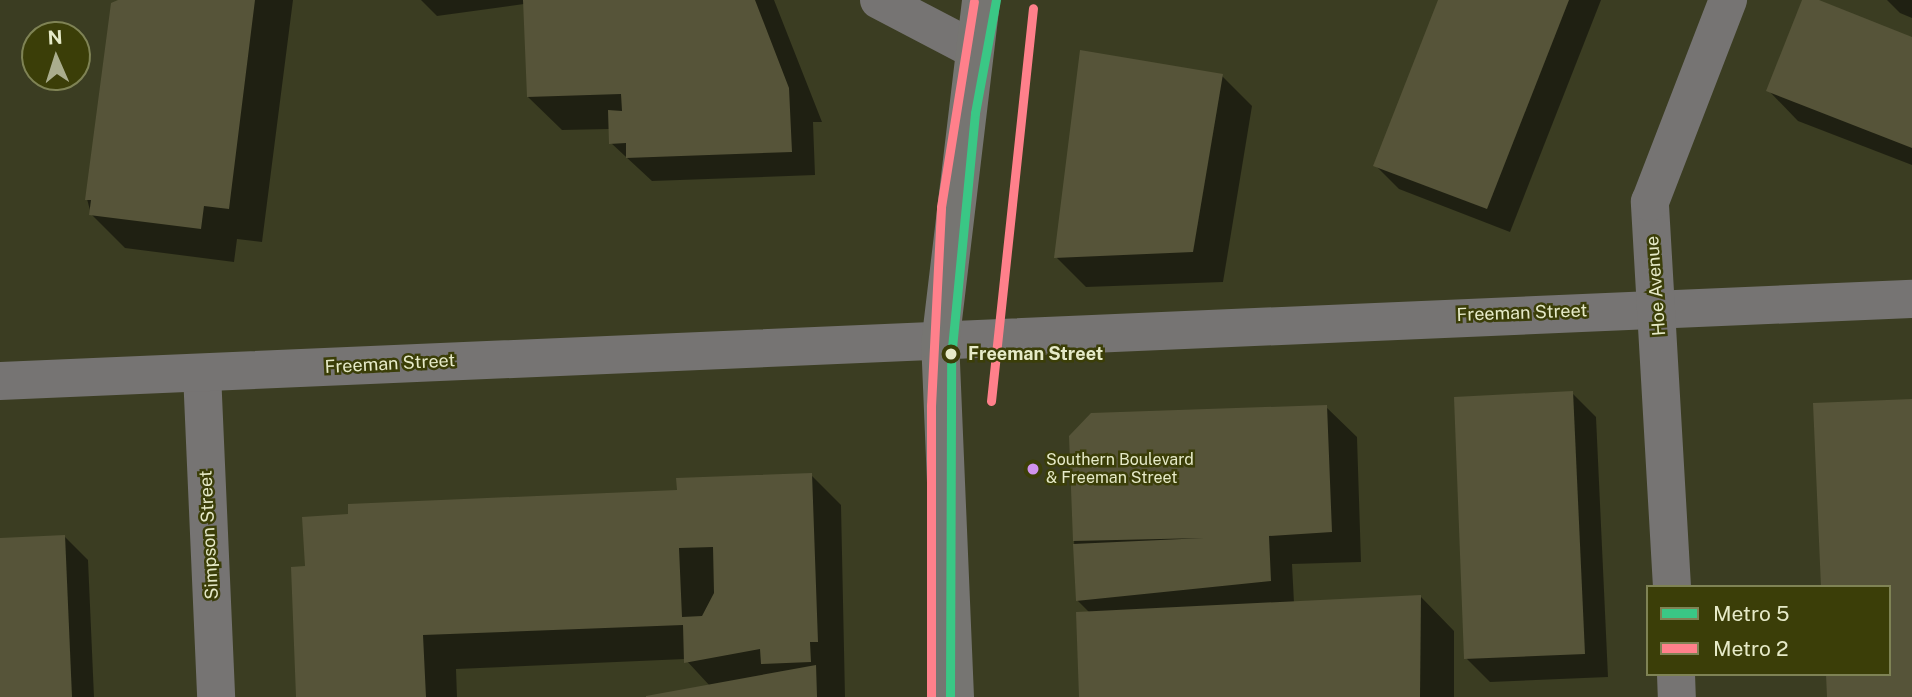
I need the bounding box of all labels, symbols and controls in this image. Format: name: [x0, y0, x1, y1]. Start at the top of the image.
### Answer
north arrow: [21, 21, 91, 91]
text: N: [47, 26, 63, 48]
street label: Hoe Avenue: [1642, 235, 1670, 337]
street label: Freeman Street: [1456, 300, 1588, 326]
marker: Freeman Street: [940, 343, 962, 365]
place label: Freeman Street: [968, 343, 1103, 365]
street label: Freeman Street: [324, 350, 456, 378]
place label: Southern Boulevard & Freeman Street: [1046, 450, 1194, 488]
marker: Southern Boulevard & Freeman Street: [1026, 462, 1040, 476]
street label: Simpson Street: [195, 470, 223, 600]
legend: [1646, 585, 1891, 676]
text: Metro 5: [1713, 601, 1789, 626]
text: Metro 2: [1713, 636, 1788, 661]

